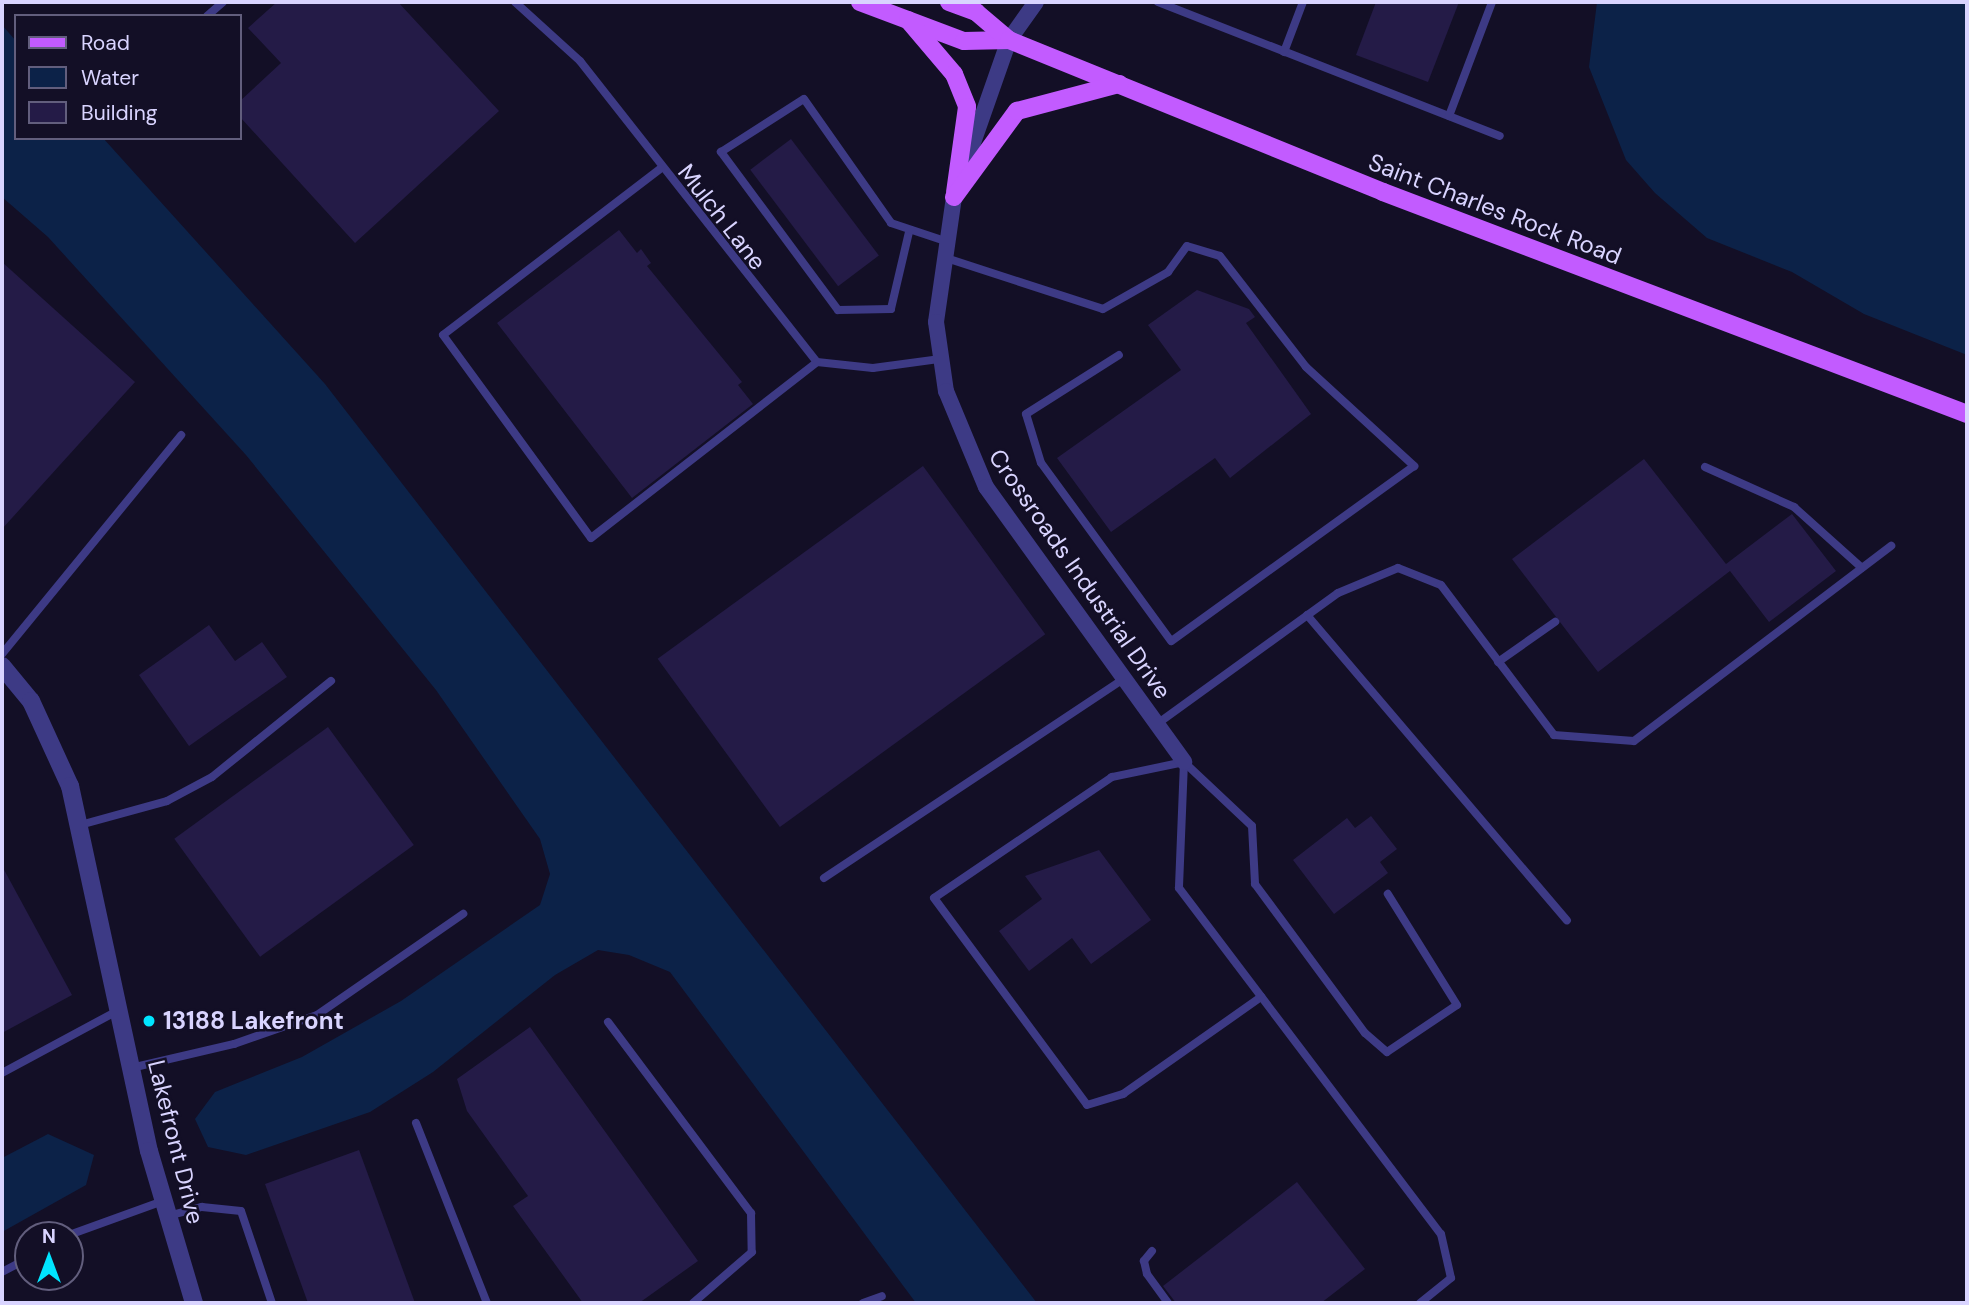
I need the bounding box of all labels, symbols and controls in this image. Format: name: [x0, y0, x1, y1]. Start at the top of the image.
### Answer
legend: [14, 14, 242, 140]
text: Road: [81, 29, 130, 57]
text: Water: [81, 64, 139, 92]
text: Building: [81, 99, 157, 127]
street label: Saint Charles Rock Road: [1365, 147, 1625, 271]
street label: Mulch Lane: [672, 158, 772, 276]
street label: Crossroads Industrial Drive: [983, 443, 1177, 705]
place label: 13188 Lakefront: [163, 1007, 344, 1035]
marker: 13188 Lakefront: [141, 1013, 157, 1029]
street label: Lakefront Drive: [142, 1057, 210, 1227]
north arrow: [14, 1221, 84, 1291]
text: N: [42, 1224, 56, 1249]

